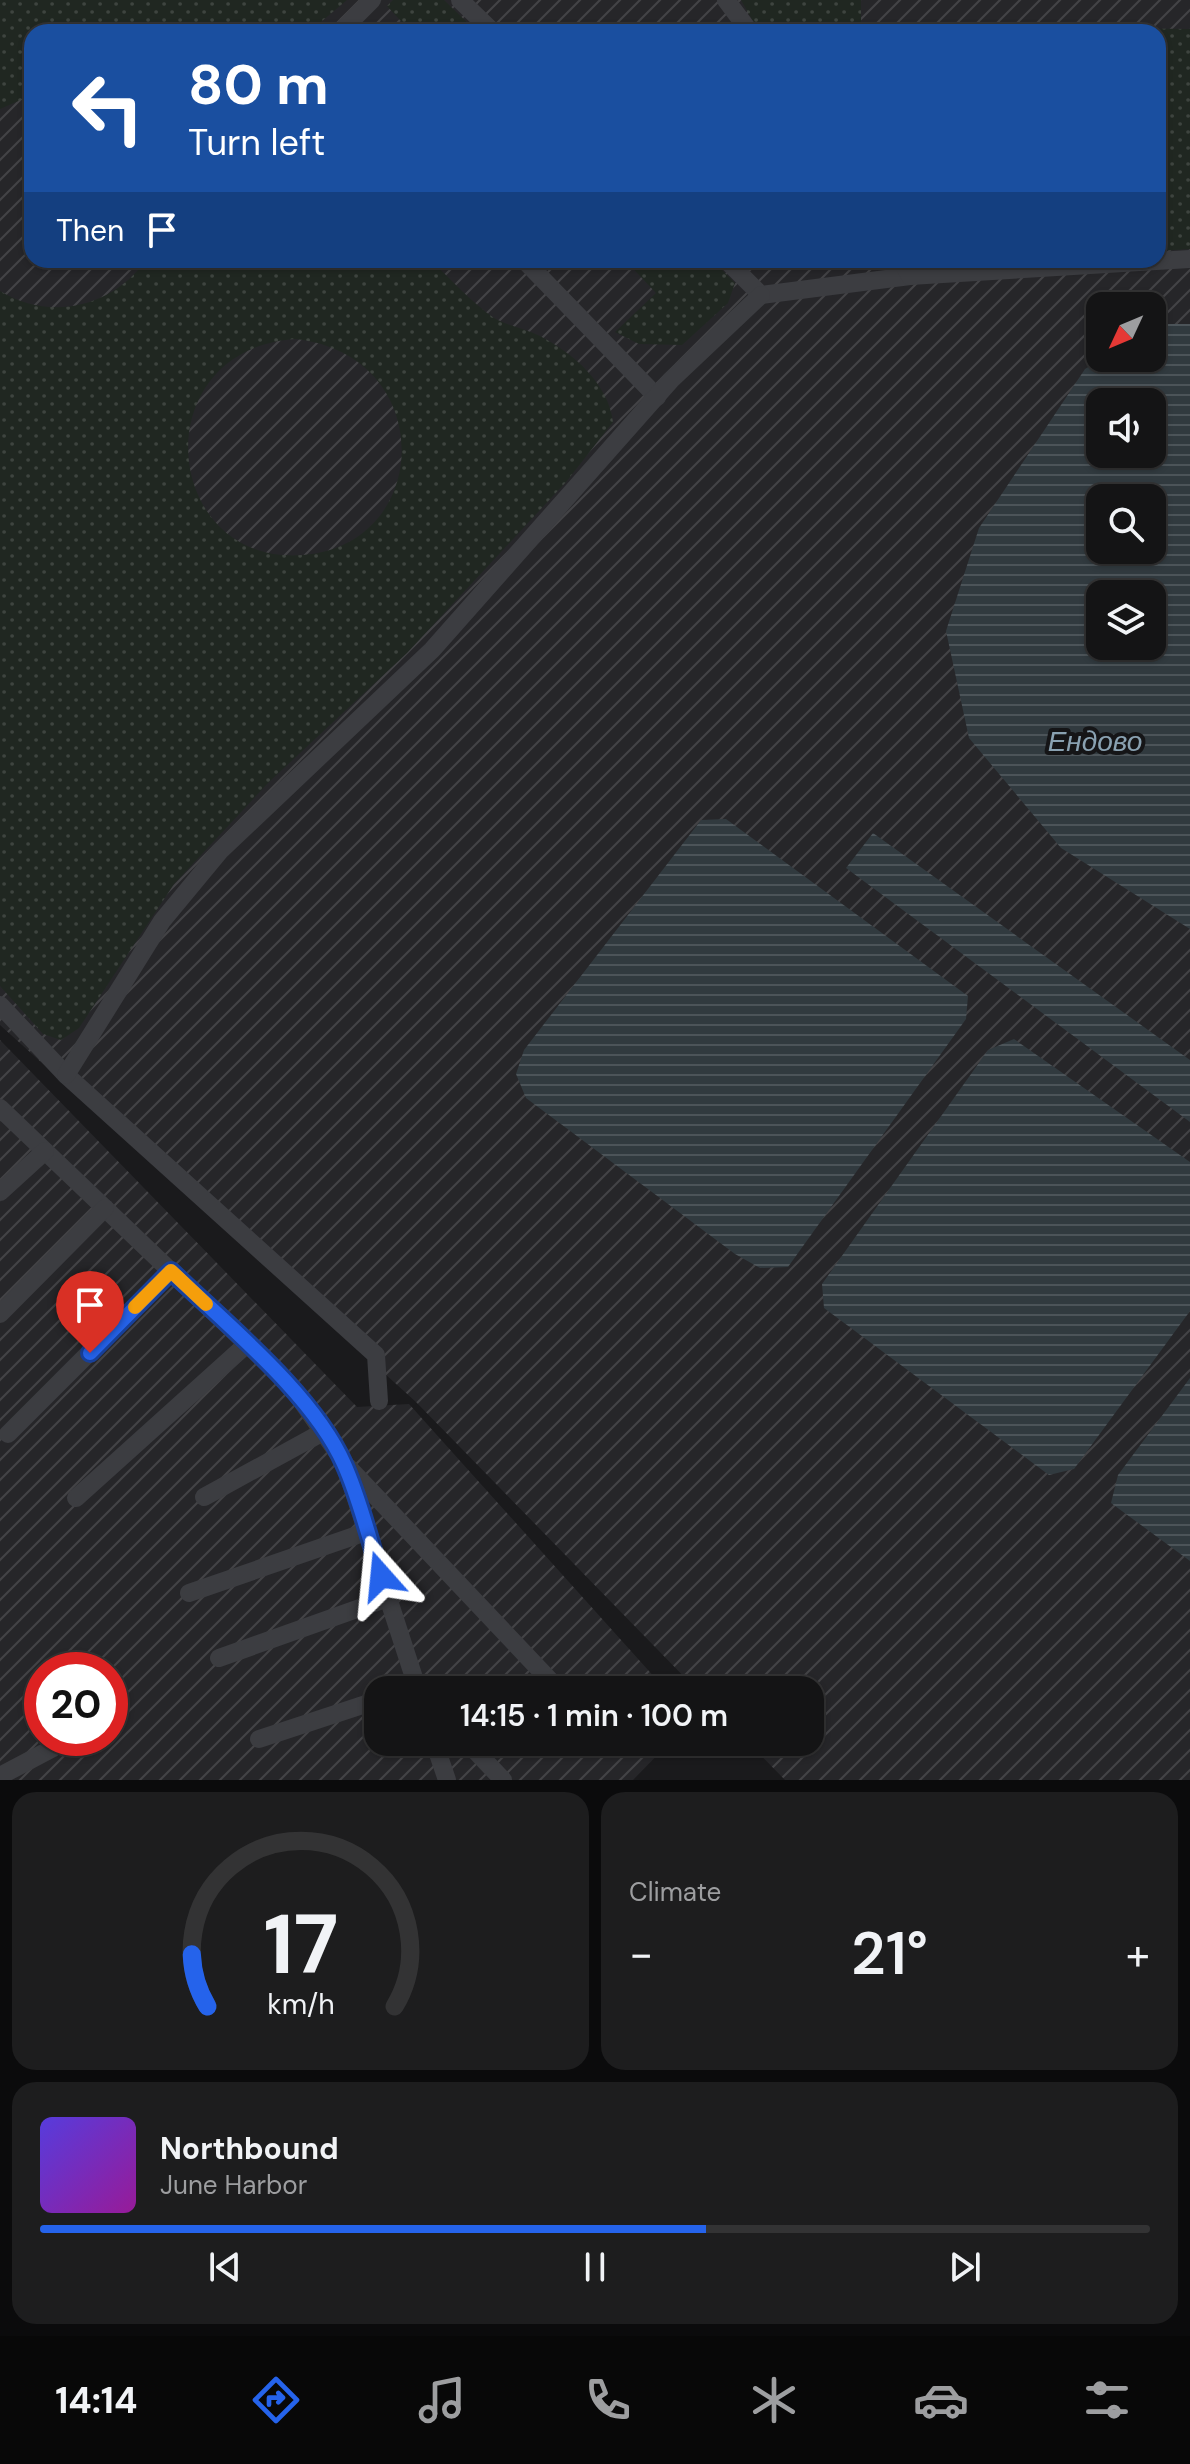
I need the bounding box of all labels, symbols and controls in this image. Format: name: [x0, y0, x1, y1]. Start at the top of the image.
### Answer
text: 80 m: [188, 48, 329, 121]
icon: left: [56, 56, 160, 160]
text: Turn left: [188, 119, 325, 166]
icon: arrive: [140, 208, 184, 252]
text: Then: [56, 211, 124, 250]
north arrow: [1086, 292, 1166, 372]
map controls: [1086, 292, 1166, 660]
button: sound: [1086, 388, 1166, 468]
button: search: [1086, 484, 1166, 564]
button: layers: [1086, 580, 1166, 660]
water label: Ендово: [1048, 723, 1142, 760]
pin: [56, 1271, 124, 1353]
icon: arrive: [68, 1283, 112, 1327]
position arrow: [339, 1534, 423, 1618]
speed limit sign: 20: [24, 1652, 128, 1756]
text: 14:15 · 1 min · 100 m: [460, 1696, 728, 1735]
text: Climate: [629, 1875, 721, 1909]
text: 17: [263, 1890, 338, 1999]
text: 21°: [851, 1914, 928, 1993]
text: −: [629, 1925, 653, 1983]
text: +: [1126, 1925, 1150, 1983]
text: km/h: [267, 1986, 334, 2023]
text: Northbound: [160, 2129, 339, 2168]
text: June Harbor: [160, 2168, 307, 2202]
icon: previous: [203, 2245, 247, 2289]
icon: pause: [573, 2245, 617, 2289]
icon: next: [943, 2245, 987, 2289]
icon: directions: [248, 2372, 304, 2428]
icon: music: [414, 2372, 470, 2428]
icon: phone: [580, 2372, 636, 2428]
icon: climate: [746, 2372, 802, 2428]
icon: car: [913, 2372, 969, 2428]
icon: filters: [1079, 2372, 1135, 2428]
text: 14:14: [55, 2377, 137, 2424]

